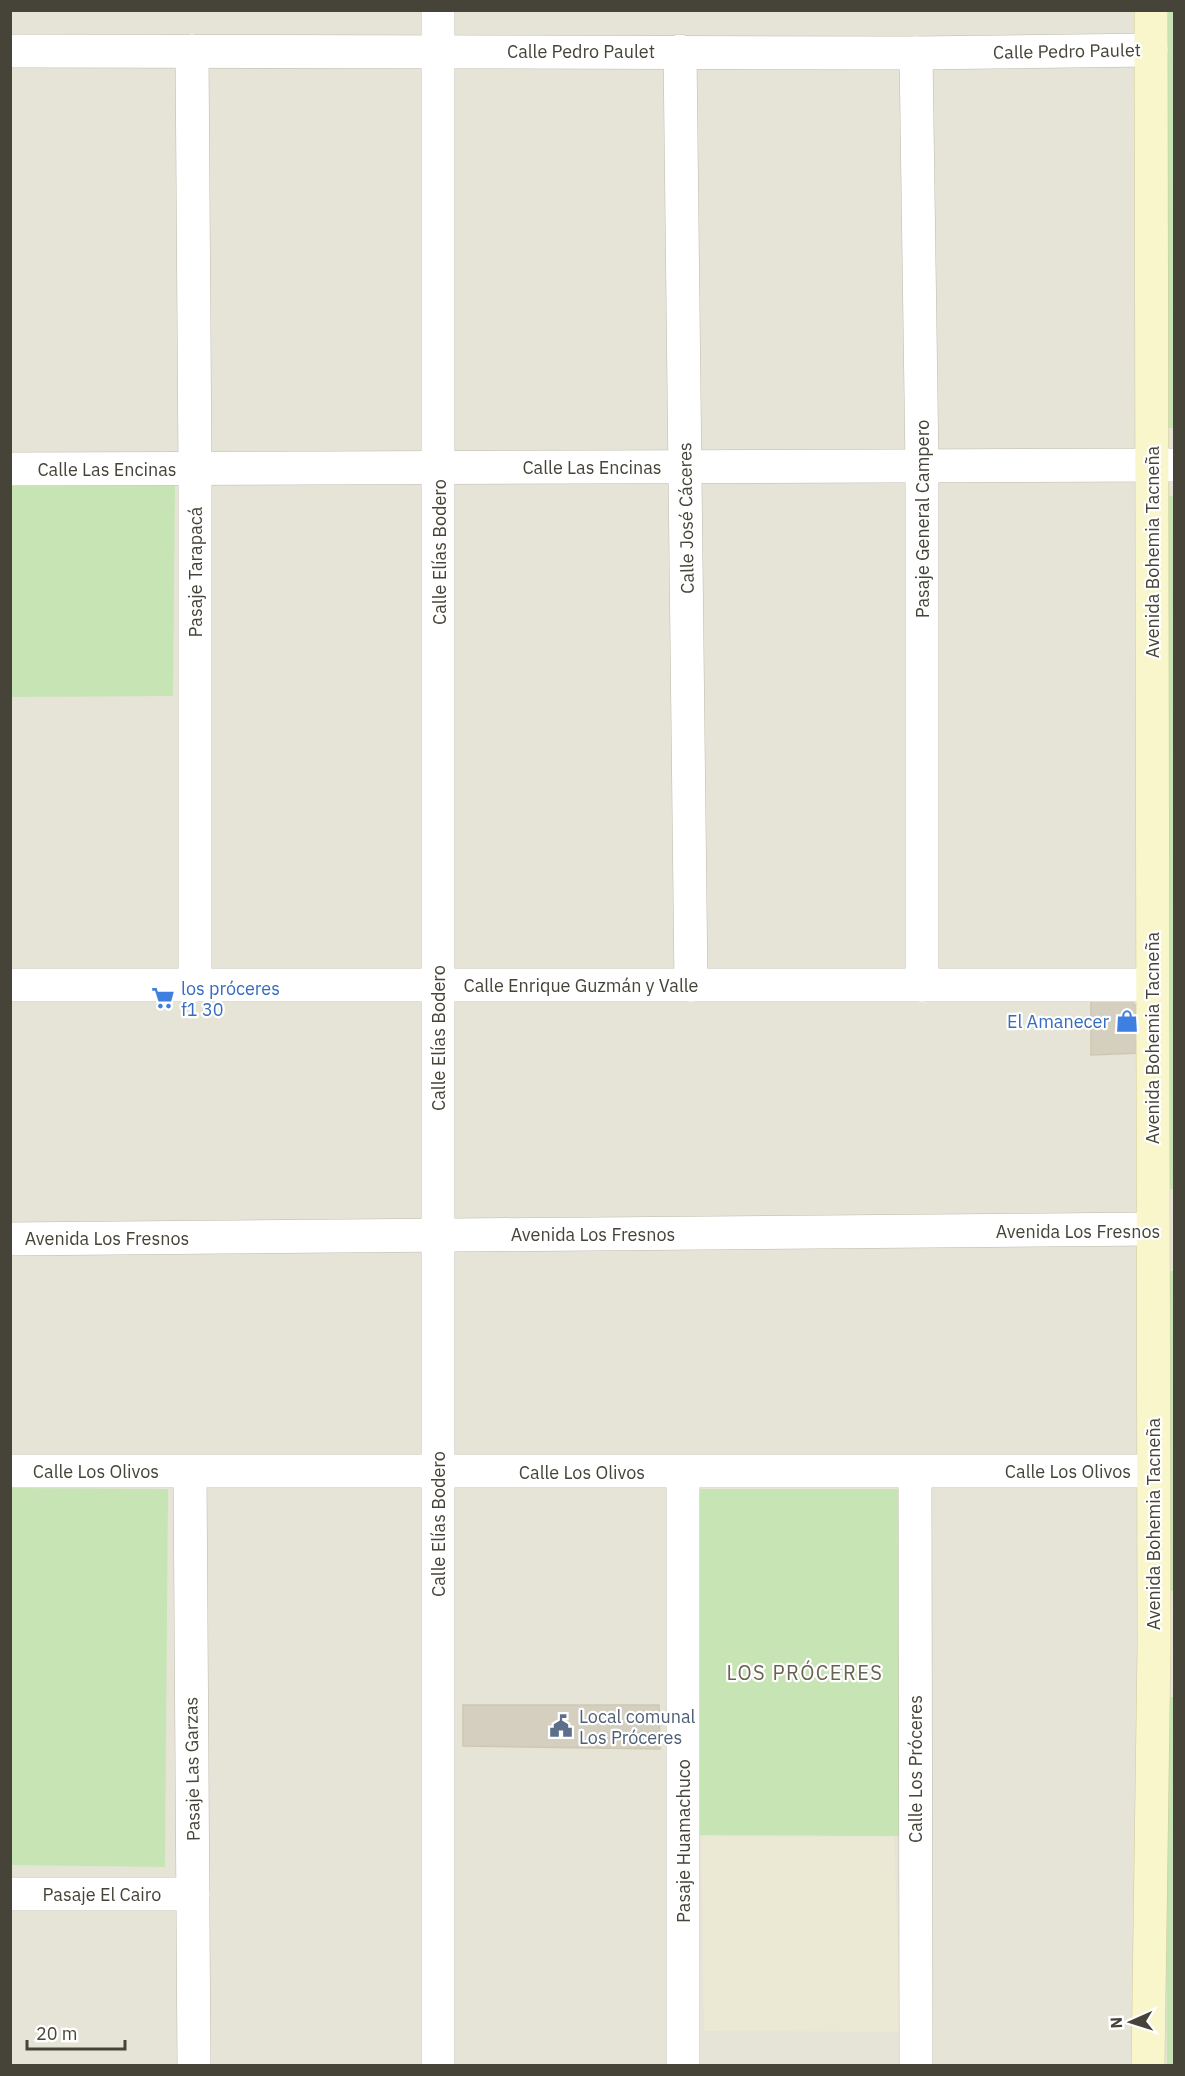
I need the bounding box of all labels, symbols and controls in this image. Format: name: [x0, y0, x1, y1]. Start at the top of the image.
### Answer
street label: Calle Pedro Paulet: [993, 38, 1141, 64]
street label: Calle Pedro Paulet: [507, 40, 655, 63]
street label: Pasaje General Campero: [911, 420, 934, 618]
street label: Calle José Cáceres: [673, 442, 699, 594]
street label: Avenida Bohemia Tacneña: [1141, 445, 1164, 658]
street label: Calle Las Encinas: [522, 456, 662, 479]
street label: Calle Las Encinas: [37, 458, 177, 481]
street label: Calle Elías Bodero: [428, 479, 451, 625]
street label: Pasaje Tarapacá: [184, 506, 207, 637]
street label: Avenida Bohemia Tacneña: [1141, 931, 1164, 1144]
street label: Calle Elías Bodero: [427, 965, 450, 1111]
street label: Calle Enrique Guzmán y Valle: [464, 974, 699, 997]
place label: los próceres f1 30: [181, 977, 280, 1021]
supermarket icon: los próceres f1 30: [150, 985, 176, 1011]
shop icon: El Amanecer: [1114, 1008, 1140, 1034]
place label: El Amanecer: [1007, 1010, 1109, 1033]
street label: Avenida Los Fresnos: [996, 1220, 1160, 1243]
street label: Avenida Los Fresnos: [511, 1223, 675, 1246]
street label: Avenida Los Fresnos: [25, 1227, 189, 1250]
street label: Avenida Bohemia Tacneña: [1142, 1417, 1165, 1630]
street label: Calle Elías Bodero: [427, 1451, 450, 1597]
street label: Calle Los Olivos: [33, 1460, 159, 1483]
street label: Calle Los Olivos: [1005, 1460, 1131, 1483]
street label: Calle Los Olivos: [519, 1461, 645, 1484]
district label: LOS PRÓCERES: [727, 1659, 883, 1686]
street label: Calle Los Próceres: [904, 1695, 927, 1843]
street label: Pasaje Las Garzas: [179, 1697, 205, 1841]
place label: Local comunal Los Próceres: [579, 1705, 696, 1749]
public building icon: Local comunal Los Próceres: [548, 1713, 574, 1739]
street label: Pasaje Huamachuco: [672, 1759, 695, 1923]
street label: Pasaje El Cairo: [43, 1883, 161, 1906]
north arrow: [1101, 1992, 1161, 2052]
scale bar: [27, 2013, 124, 2051]
text: N: [1106, 2016, 1126, 2029]
text: 20 m: [36, 2022, 78, 2045]

